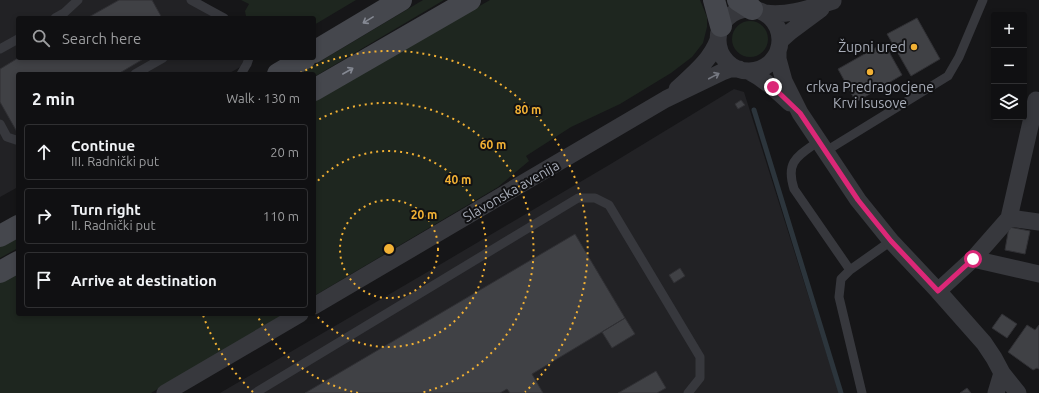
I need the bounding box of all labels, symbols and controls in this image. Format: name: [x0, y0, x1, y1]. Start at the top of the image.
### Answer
map controls: [991, 12, 1027, 120]
button: +: [991, 12, 1027, 48]
search box: [16, 16, 316, 60]
one-way arrow: [363, 16, 374, 24]
icon: search: [30, 27, 52, 49]
text: Search here: [62, 30, 141, 47]
place label: Župni ured: [838, 38, 906, 55]
marker: Župni ured: [909, 42, 919, 52]
button: −: [991, 48, 1027, 84]
one-way arrow: [342, 66, 354, 74]
marker: crkva Predragocjene Krvi Isusove: [865, 67, 875, 77]
one-way arrow: [708, 71, 720, 79]
route end: [764, 78, 782, 96]
place label: crkva Predragocjene Krvi Isusove: [806, 79, 934, 111]
button: layers: [991, 84, 1027, 120]
text: 2 min: [32, 89, 75, 108]
text: Walk · 130 m: [226, 91, 300, 105]
text: 80 m: [515, 103, 541, 116]
text: Continue: [71, 137, 135, 154]
text: 60 m: [480, 138, 506, 151]
icon: ahead: [33, 141, 55, 163]
text: 20 m: [270, 145, 299, 159]
text: III. Radnički put: [71, 154, 159, 168]
street label: Slavonska avenija: [460, 157, 562, 225]
text: 40 m: [445, 173, 471, 186]
text: Turn right: [71, 201, 141, 218]
icon: right: [33, 205, 55, 227]
text: 20 m: [411, 208, 437, 221]
text: 110 m: [263, 209, 299, 223]
text: II. Radnički put: [71, 218, 156, 232]
centre of rings: [382, 242, 396, 256]
route start: [964, 250, 982, 268]
icon: arrive: [33, 269, 55, 291]
text: Arrive at destination: [71, 272, 217, 289]

